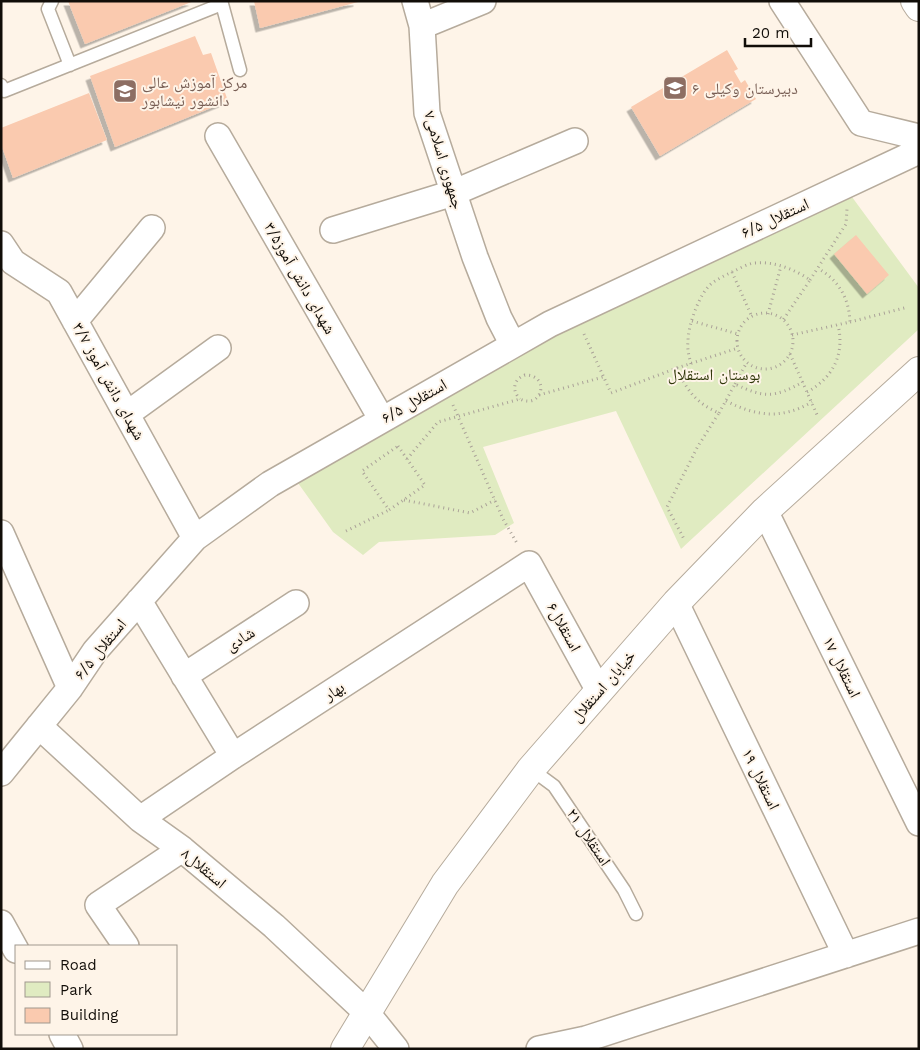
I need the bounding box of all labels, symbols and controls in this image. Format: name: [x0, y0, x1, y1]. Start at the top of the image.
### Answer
scale bar: [745, 15, 811, 47]
text: 20 m: [752, 24, 790, 42]
place label: مرکز آموزش عالی دانشور نیشابور: [141, 73, 247, 110]
school or university icon: دبیرستان وکیلی ۶: [662, 75, 688, 101]
school or university icon: مرکز آموزش عالی دانشور نیشابور: [112, 78, 138, 104]
place label: دبیرستان وکیلی ۶: [692, 79, 798, 99]
street label: جمهوری اسلامی۷: [419, 109, 468, 212]
street label: استقلال ۶/۵: [738, 194, 812, 243]
street label: شهدای دانش آموز۳/۵: [259, 219, 340, 338]
street label: شهدای دانش آموز ۳/۷: [68, 319, 149, 444]
park label: بوستان استقلال: [668, 365, 760, 385]
street label: استقلال ۶/۵: [378, 375, 451, 428]
street label: استقلال۶: [542, 599, 585, 655]
street label: استقلال ۶/۵: [70, 615, 131, 684]
street label: شادی: [222, 623, 259, 656]
street label: استقلال ۱۷: [818, 633, 865, 701]
street label: خیابان استقلال: [567, 646, 640, 726]
street label: بهار: [319, 677, 348, 705]
street label: استقلال ۱۹: [737, 745, 784, 813]
street label: استقلال ۲۱: [562, 805, 615, 870]
street label: استقلال۸: [177, 844, 230, 893]
legend: [15, 945, 178, 1035]
text: Road: [60, 956, 97, 974]
text: Park: [60, 981, 93, 999]
text: Building: [60, 1006, 118, 1024]

